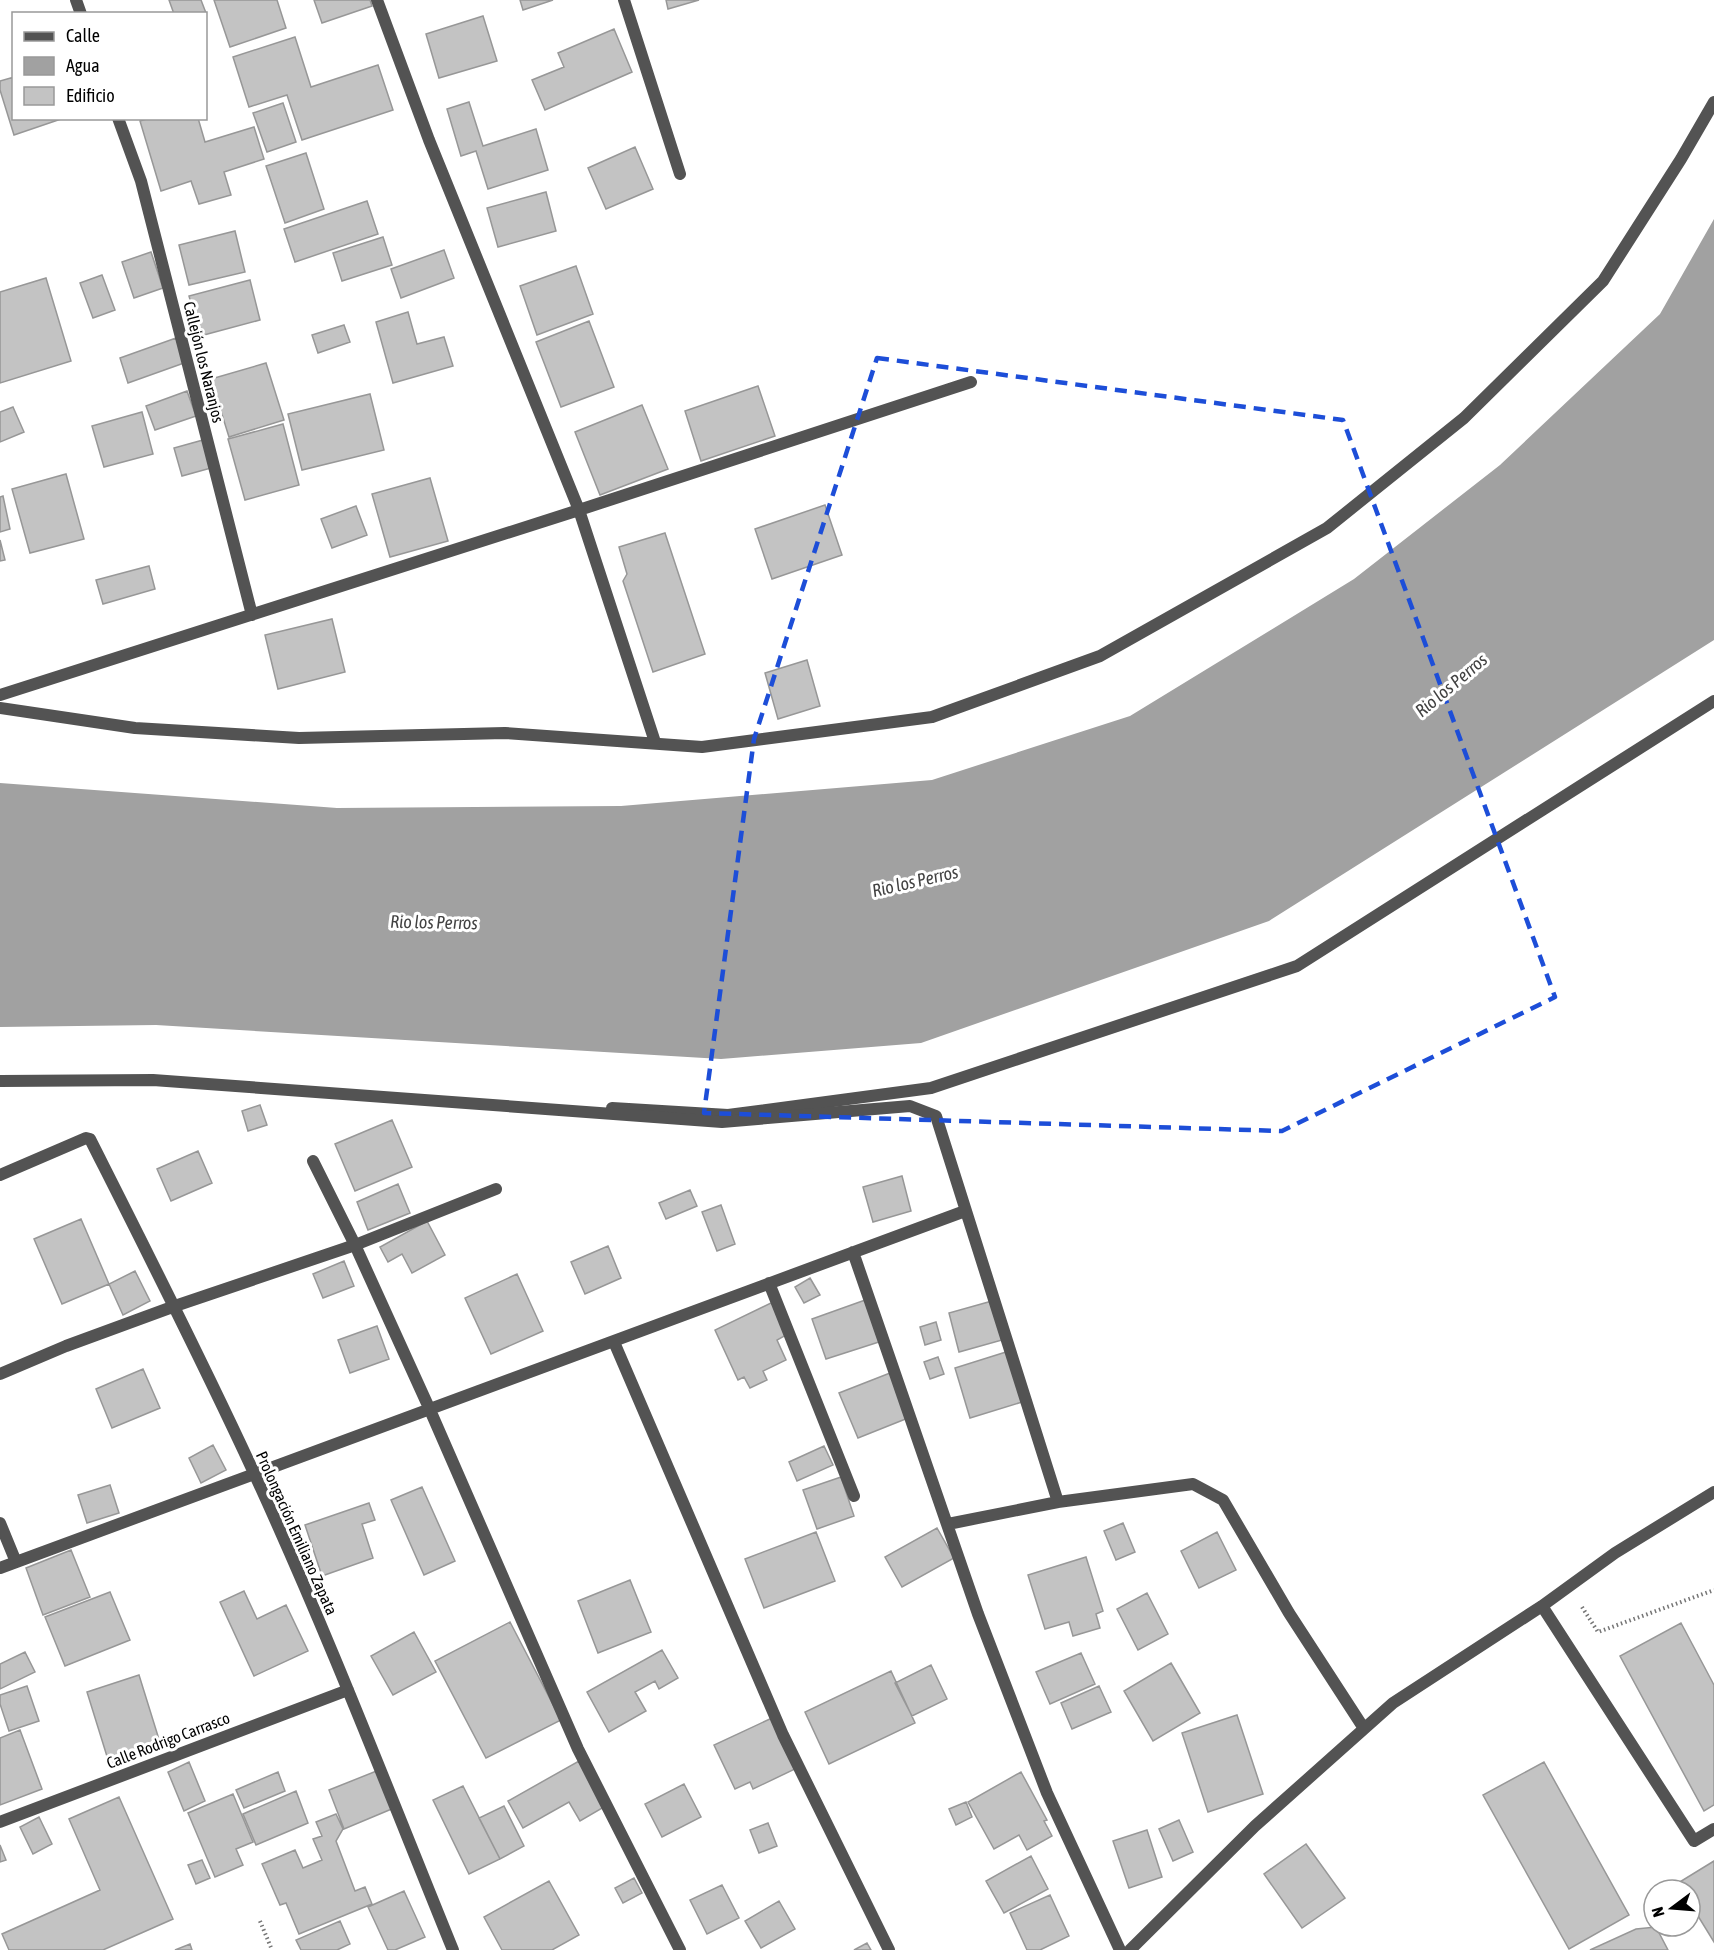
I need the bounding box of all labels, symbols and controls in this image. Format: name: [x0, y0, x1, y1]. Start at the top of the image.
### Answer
legend: [12, 12, 207, 120]
text: Calle: [66, 25, 100, 46]
text: Agua: [66, 55, 100, 76]
text: Edificio: [66, 85, 115, 106]
street label: Callejón los Naranjos: [179, 300, 228, 425]
water label: Rio los Perros: [1411, 649, 1491, 721]
water label: Rio los Perros: [870, 861, 960, 901]
water label: Rio los Perros: [390, 911, 478, 933]
street label: Prolongación Emiliano Zapata: [252, 1448, 341, 1618]
street label: Calle Rodrigo Carrasco: [104, 1708, 232, 1773]
north arrow: [1642, 1878, 1702, 1938]
text: N: [1648, 1905, 1668, 1919]

